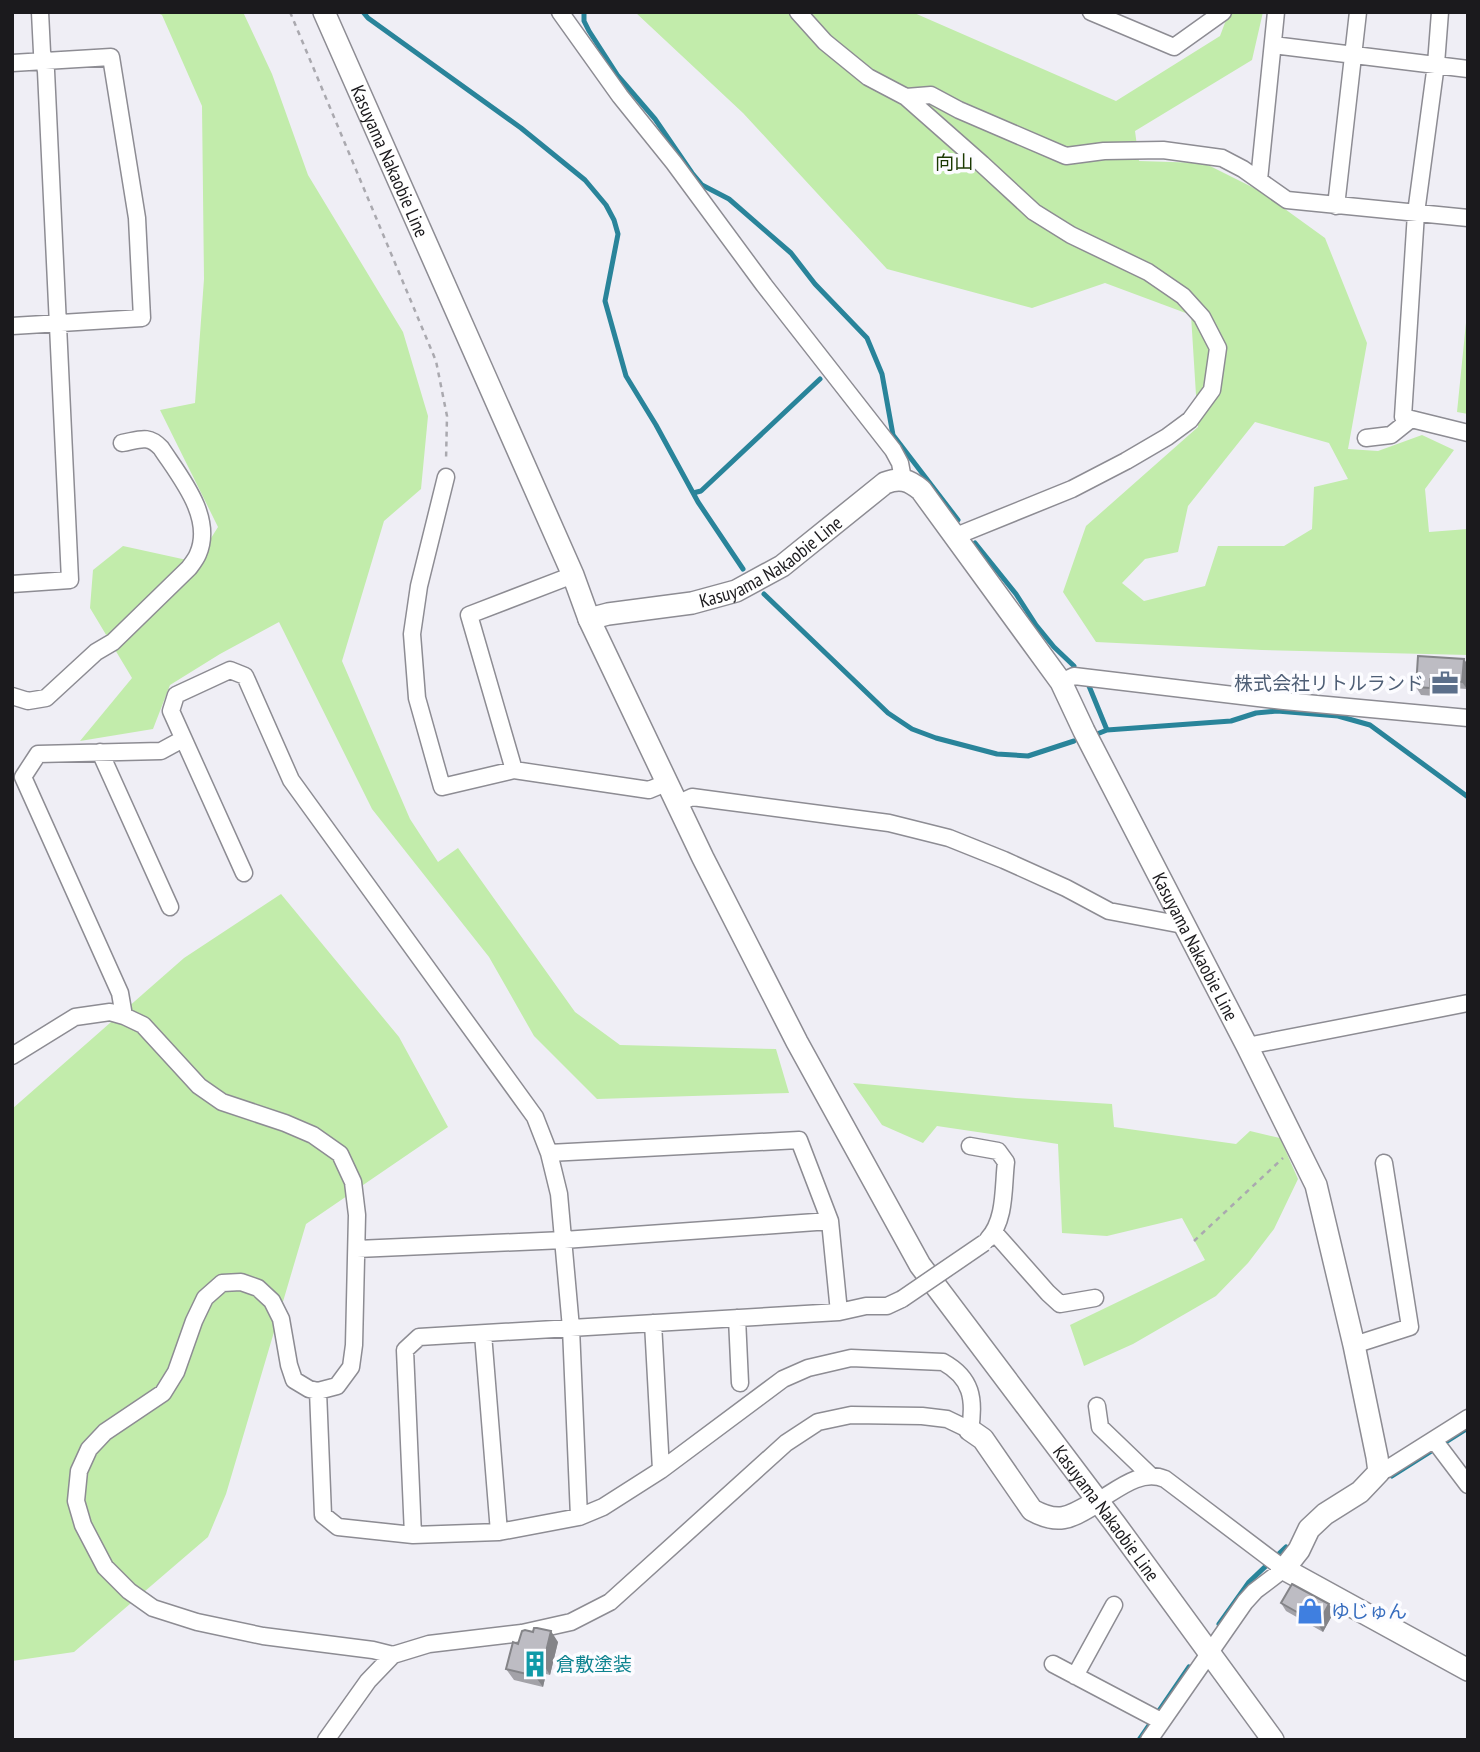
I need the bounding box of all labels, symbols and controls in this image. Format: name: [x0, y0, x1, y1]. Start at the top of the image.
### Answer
street label: Kasuyama Nakaobie Line: [346, 81, 434, 241]
park label: 向山: [935, 150, 973, 174]
street label: Kasuyama Nakaobie Line: [696, 510, 847, 613]
office icon: 株式会社リトルランド: [1430, 668, 1460, 698]
place label: 株式会社リトルランド: [1234, 671, 1424, 695]
street label: Kasuyama Nakaobie Line: [1147, 868, 1244, 1025]
street label: Kasuyama Nakaobie Line: [1048, 1440, 1165, 1586]
shop icon: ゆじゅん: [1295, 1596, 1325, 1626]
place label: ゆじゅん: [1331, 1599, 1407, 1623]
building icon: 倉敷塗装: [520, 1649, 550, 1679]
place label: 倉敷塗装: [556, 1652, 632, 1676]

